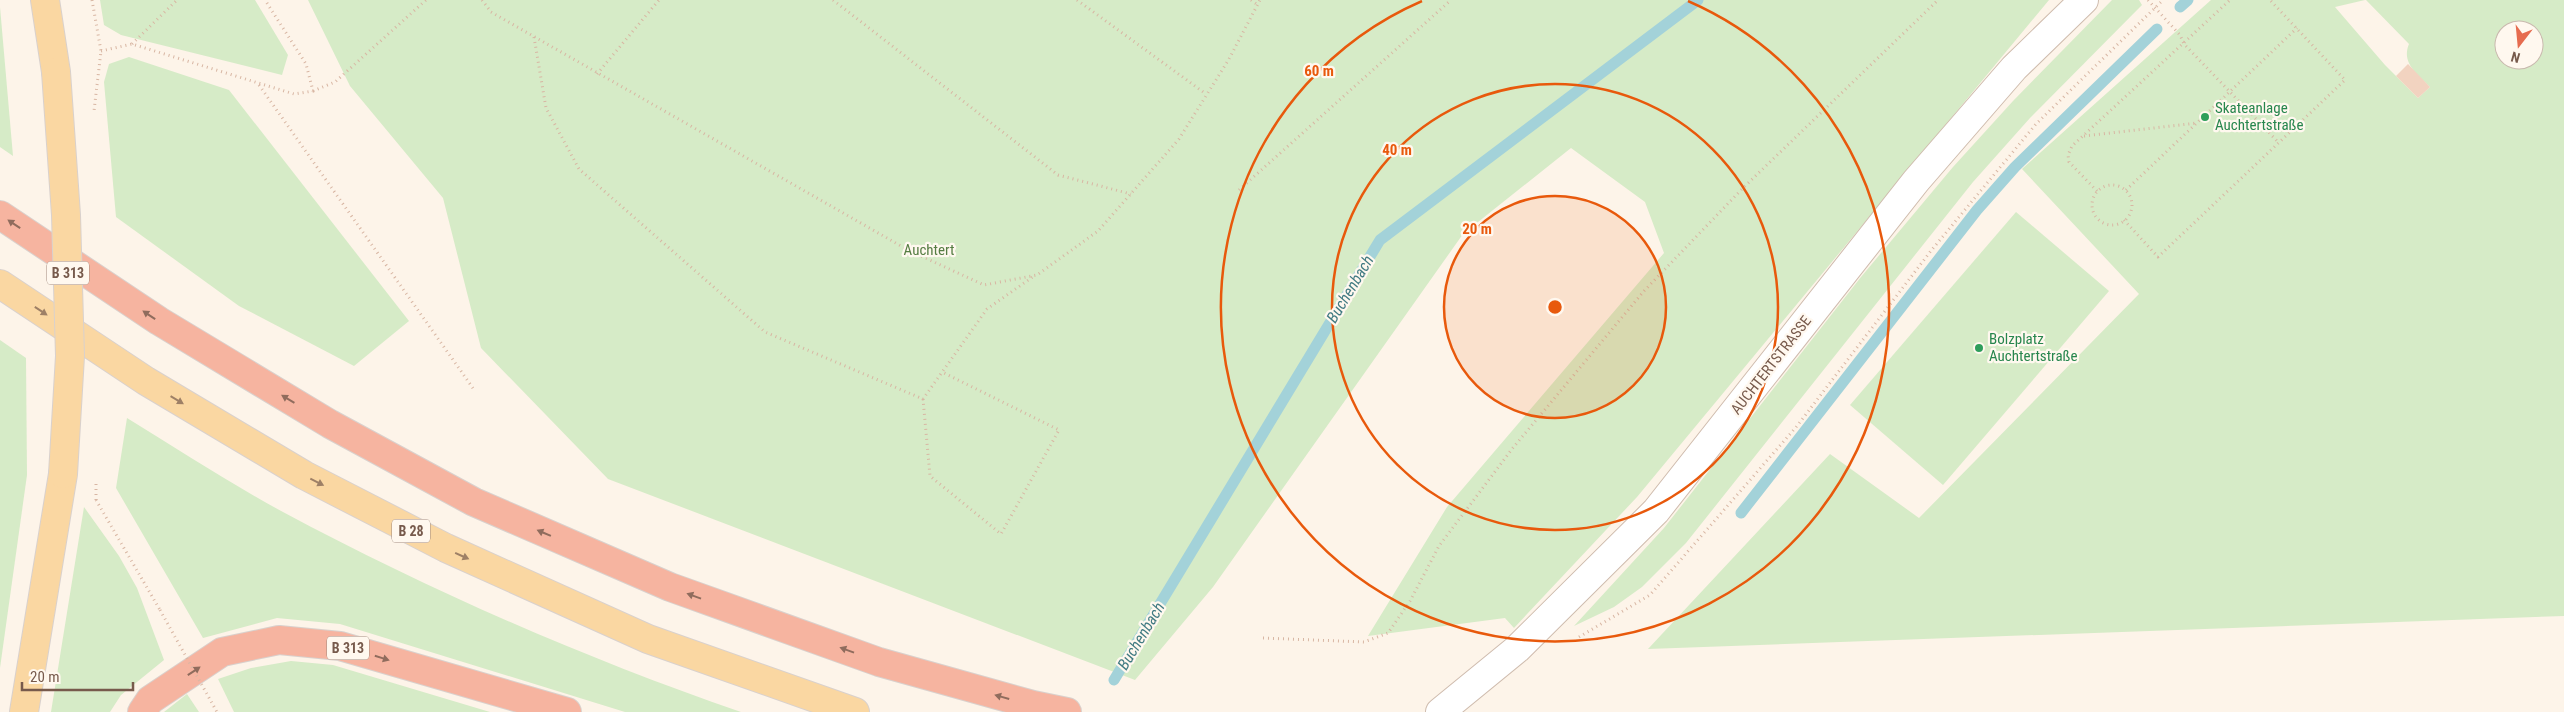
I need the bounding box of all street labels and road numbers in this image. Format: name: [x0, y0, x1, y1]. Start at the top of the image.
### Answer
road number: B 313: [47, 262, 89, 284]
street label: AUCHTERTSTRASSE: [1727, 312, 1815, 418]
road number: B 28: [392, 520, 430, 542]
road number: B 313: [327, 636, 369, 660]

